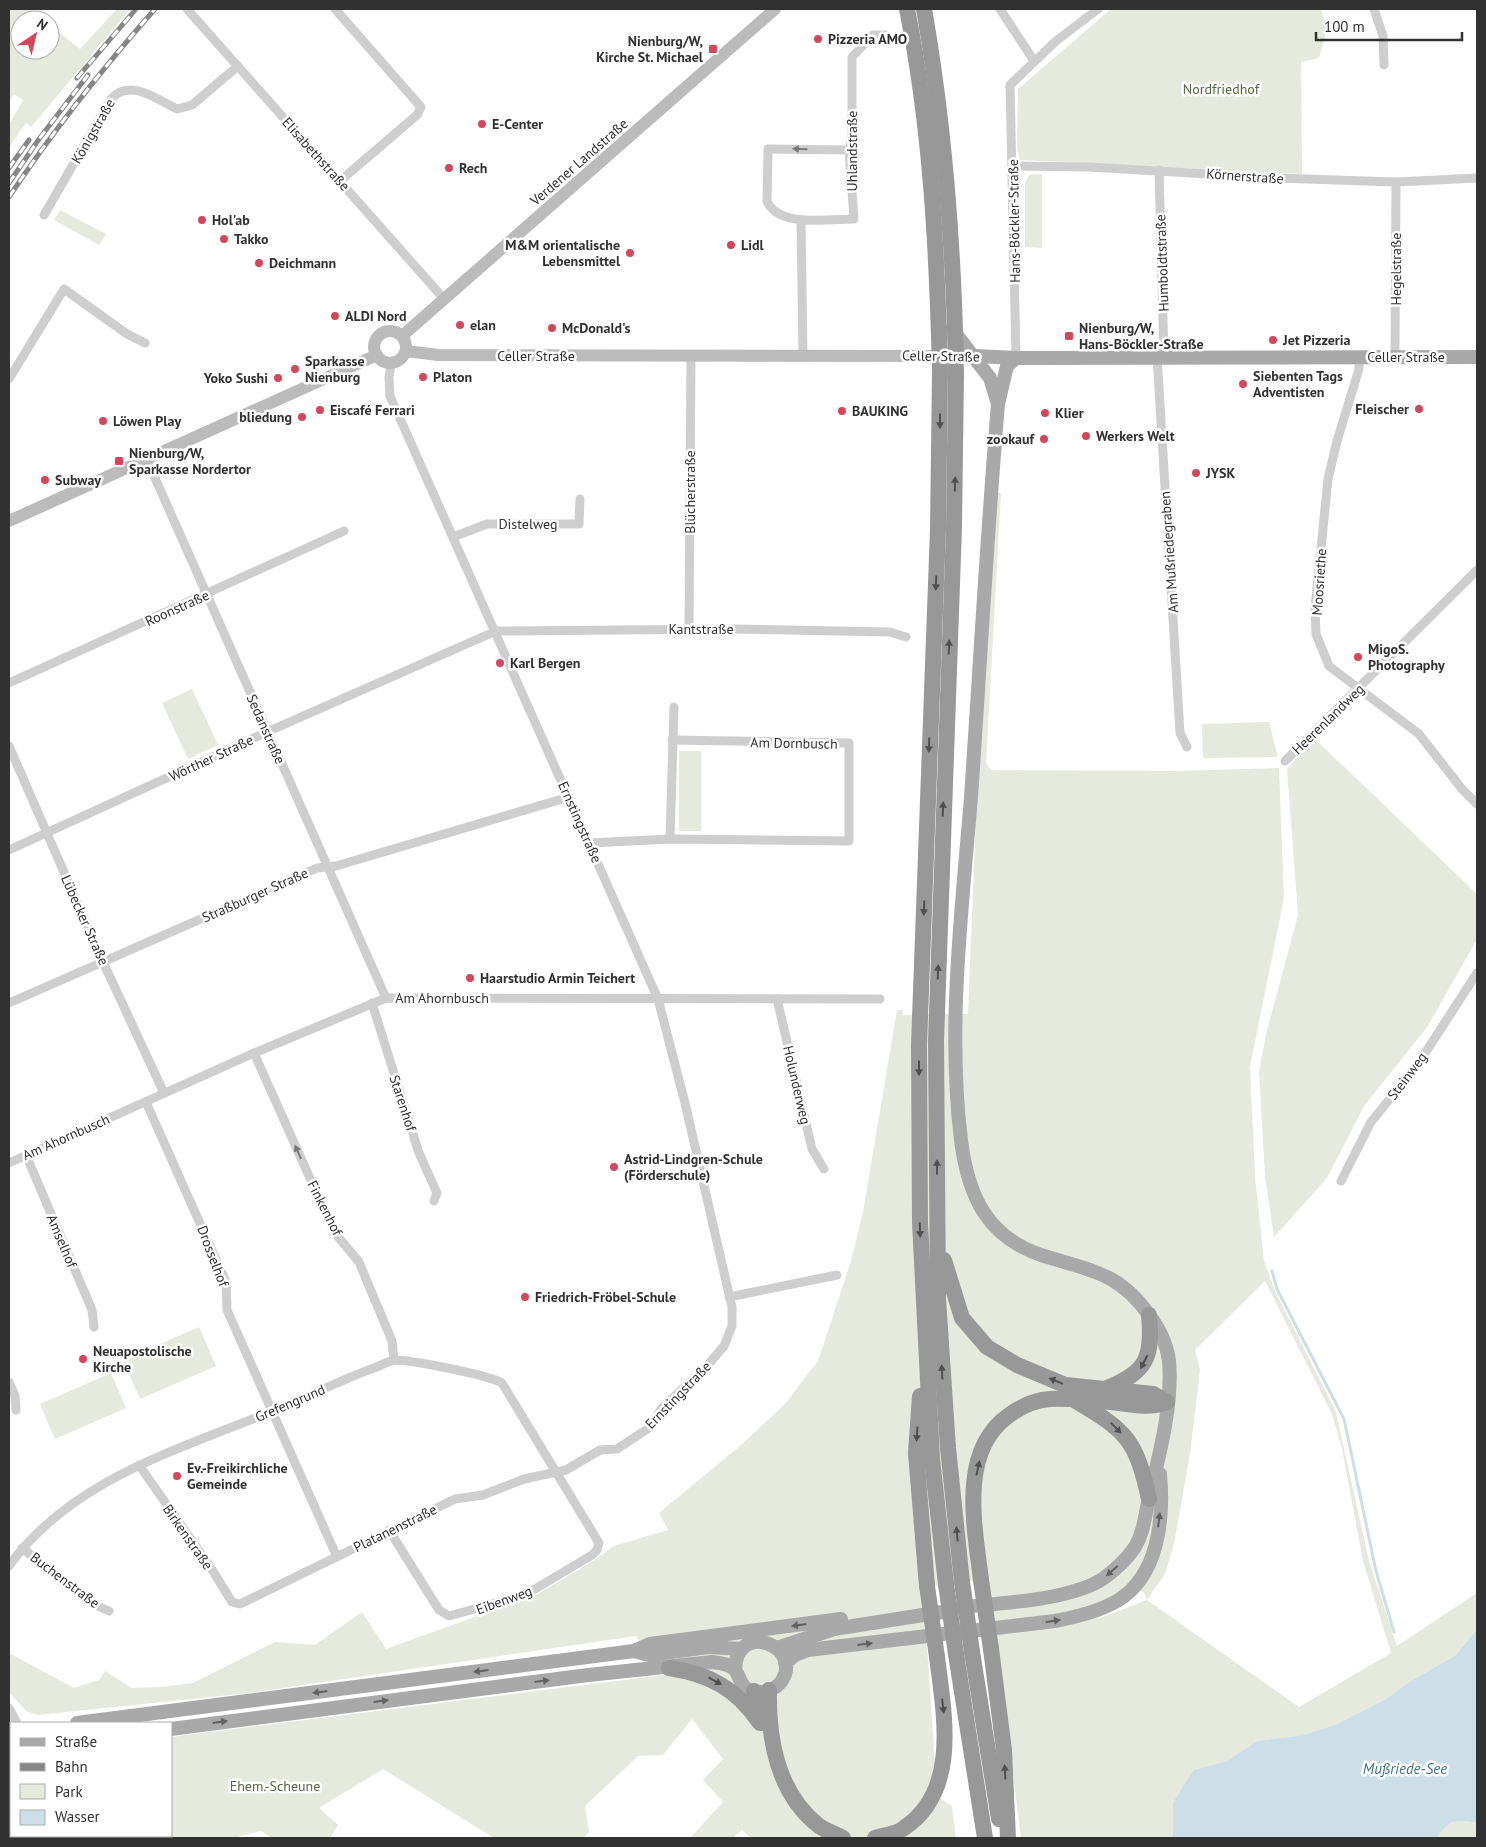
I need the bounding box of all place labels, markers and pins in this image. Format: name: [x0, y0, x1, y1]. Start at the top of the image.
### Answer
place label: Pizzeria AMO: [828, 30, 907, 48]
place label: Nienburg/W, Kirche St. Michael: [596, 32, 704, 66]
marker: Pizzeria AMO: [812, 33, 824, 45]
marker: Nienburg/W, Kirche St. Michael: [707, 43, 719, 55]
place label: E-Center: [492, 115, 543, 133]
marker: E-Center: [476, 118, 488, 130]
place label: Rech: [459, 159, 488, 177]
marker: Rech: [443, 162, 455, 174]
place label: Hol'ab: [212, 211, 250, 229]
marker: Hol'ab: [196, 214, 208, 226]
place label: Takko: [234, 230, 269, 248]
marker: Takko: [218, 233, 230, 245]
place label: M&M orientalische Lebensmittel: [505, 236, 621, 270]
place label: Lidl: [741, 236, 765, 254]
marker: Lidl: [725, 239, 737, 251]
marker: M&M orientalische Lebensmittel: [624, 247, 636, 259]
place label: Deichmann: [269, 254, 336, 272]
marker: Deichmann: [253, 257, 265, 269]
place label: ALDI Nord: [345, 307, 406, 325]
marker: ALDI Nord: [329, 310, 341, 322]
place label: elan: [470, 316, 496, 334]
marker: elan: [454, 319, 466, 331]
place label: McDonald's: [562, 319, 631, 337]
place label: Nienburg/W, Hans-Böckler-Straße: [1079, 319, 1204, 353]
marker: McDonald's: [546, 322, 558, 334]
marker: Nienburg/W, Hans-Böckler-Straße: [1063, 330, 1075, 342]
place label: Jet Pizzeria: [1282, 331, 1350, 349]
marker: Jet Pizzeria: [1267, 334, 1279, 346]
place label: Sparkasse Nienburg: [305, 352, 365, 386]
marker: Sparkasse Nienburg: [289, 363, 301, 375]
place label: Siebenten Tags Adventisten: [1253, 367, 1343, 401]
place label: Platon: [433, 368, 472, 386]
place label: Yoko Sushi: [203, 369, 268, 387]
marker: Platon: [417, 371, 429, 383]
marker: Yoko Sushi: [272, 372, 284, 384]
marker: Siebenten Tags Adventisten: [1237, 378, 1249, 390]
place label: Fleischer: [1355, 400, 1409, 418]
place label: Eiscafé Ferrari: [330, 401, 415, 419]
place label: BAUKING: [852, 402, 908, 420]
marker: Fleischer: [1413, 403, 1425, 415]
marker: Eiscafé Ferrari: [314, 404, 326, 416]
place label: Klier: [1055, 404, 1084, 422]
marker: BAUKING: [836, 405, 848, 417]
marker: Klier: [1039, 407, 1051, 419]
place label: bliedung: [239, 408, 292, 426]
marker: bliedung: [296, 411, 308, 423]
place label: Löwen Play: [113, 412, 181, 430]
marker: Löwen Play: [97, 415, 109, 427]
place label: Werkers Welt: [1096, 427, 1175, 445]
place label: zookauf: [987, 430, 1035, 448]
marker: Werkers Welt: [1080, 430, 1092, 442]
marker: zookauf: [1038, 433, 1050, 445]
place label: Nienburg/W, Sparkasse Nordertor: [129, 444, 251, 478]
marker: Nienburg/W, Sparkasse Nordertor: [113, 455, 125, 467]
place label: JYSK: [1205, 464, 1235, 482]
marker: JYSK: [1190, 467, 1202, 479]
place label: Subway: [55, 471, 101, 489]
marker: Subway: [39, 474, 51, 486]
place label: MigoS. Photography: [1368, 640, 1445, 674]
marker: MigoS. Photography: [1352, 651, 1364, 663]
place label: Karl Bergen: [510, 654, 580, 672]
marker: Karl Bergen: [494, 657, 506, 669]
place label: Haarstudio Armin Teichert: [480, 969, 635, 987]
marker: Haarstudio Armin Teichert: [464, 972, 476, 984]
place label: Astrid-Lindgren-Schule (Förderschule): [624, 1150, 763, 1184]
marker: Astrid-Lindgren-Schule (Förderschule): [608, 1161, 620, 1173]
place label: Friedrich-Fröbel-Schule: [535, 1288, 676, 1306]
marker: Friedrich-Fröbel-Schule: [519, 1291, 531, 1303]
place label: Neuapostolische Kirche: [93, 1342, 192, 1376]
marker: Neuapostolische Kirche: [77, 1353, 89, 1365]
place label: Ev.-Freikirchliche Gemeinde: [187, 1459, 288, 1493]
marker: Ev.-Freikirchliche Gemeinde: [171, 1470, 183, 1482]

